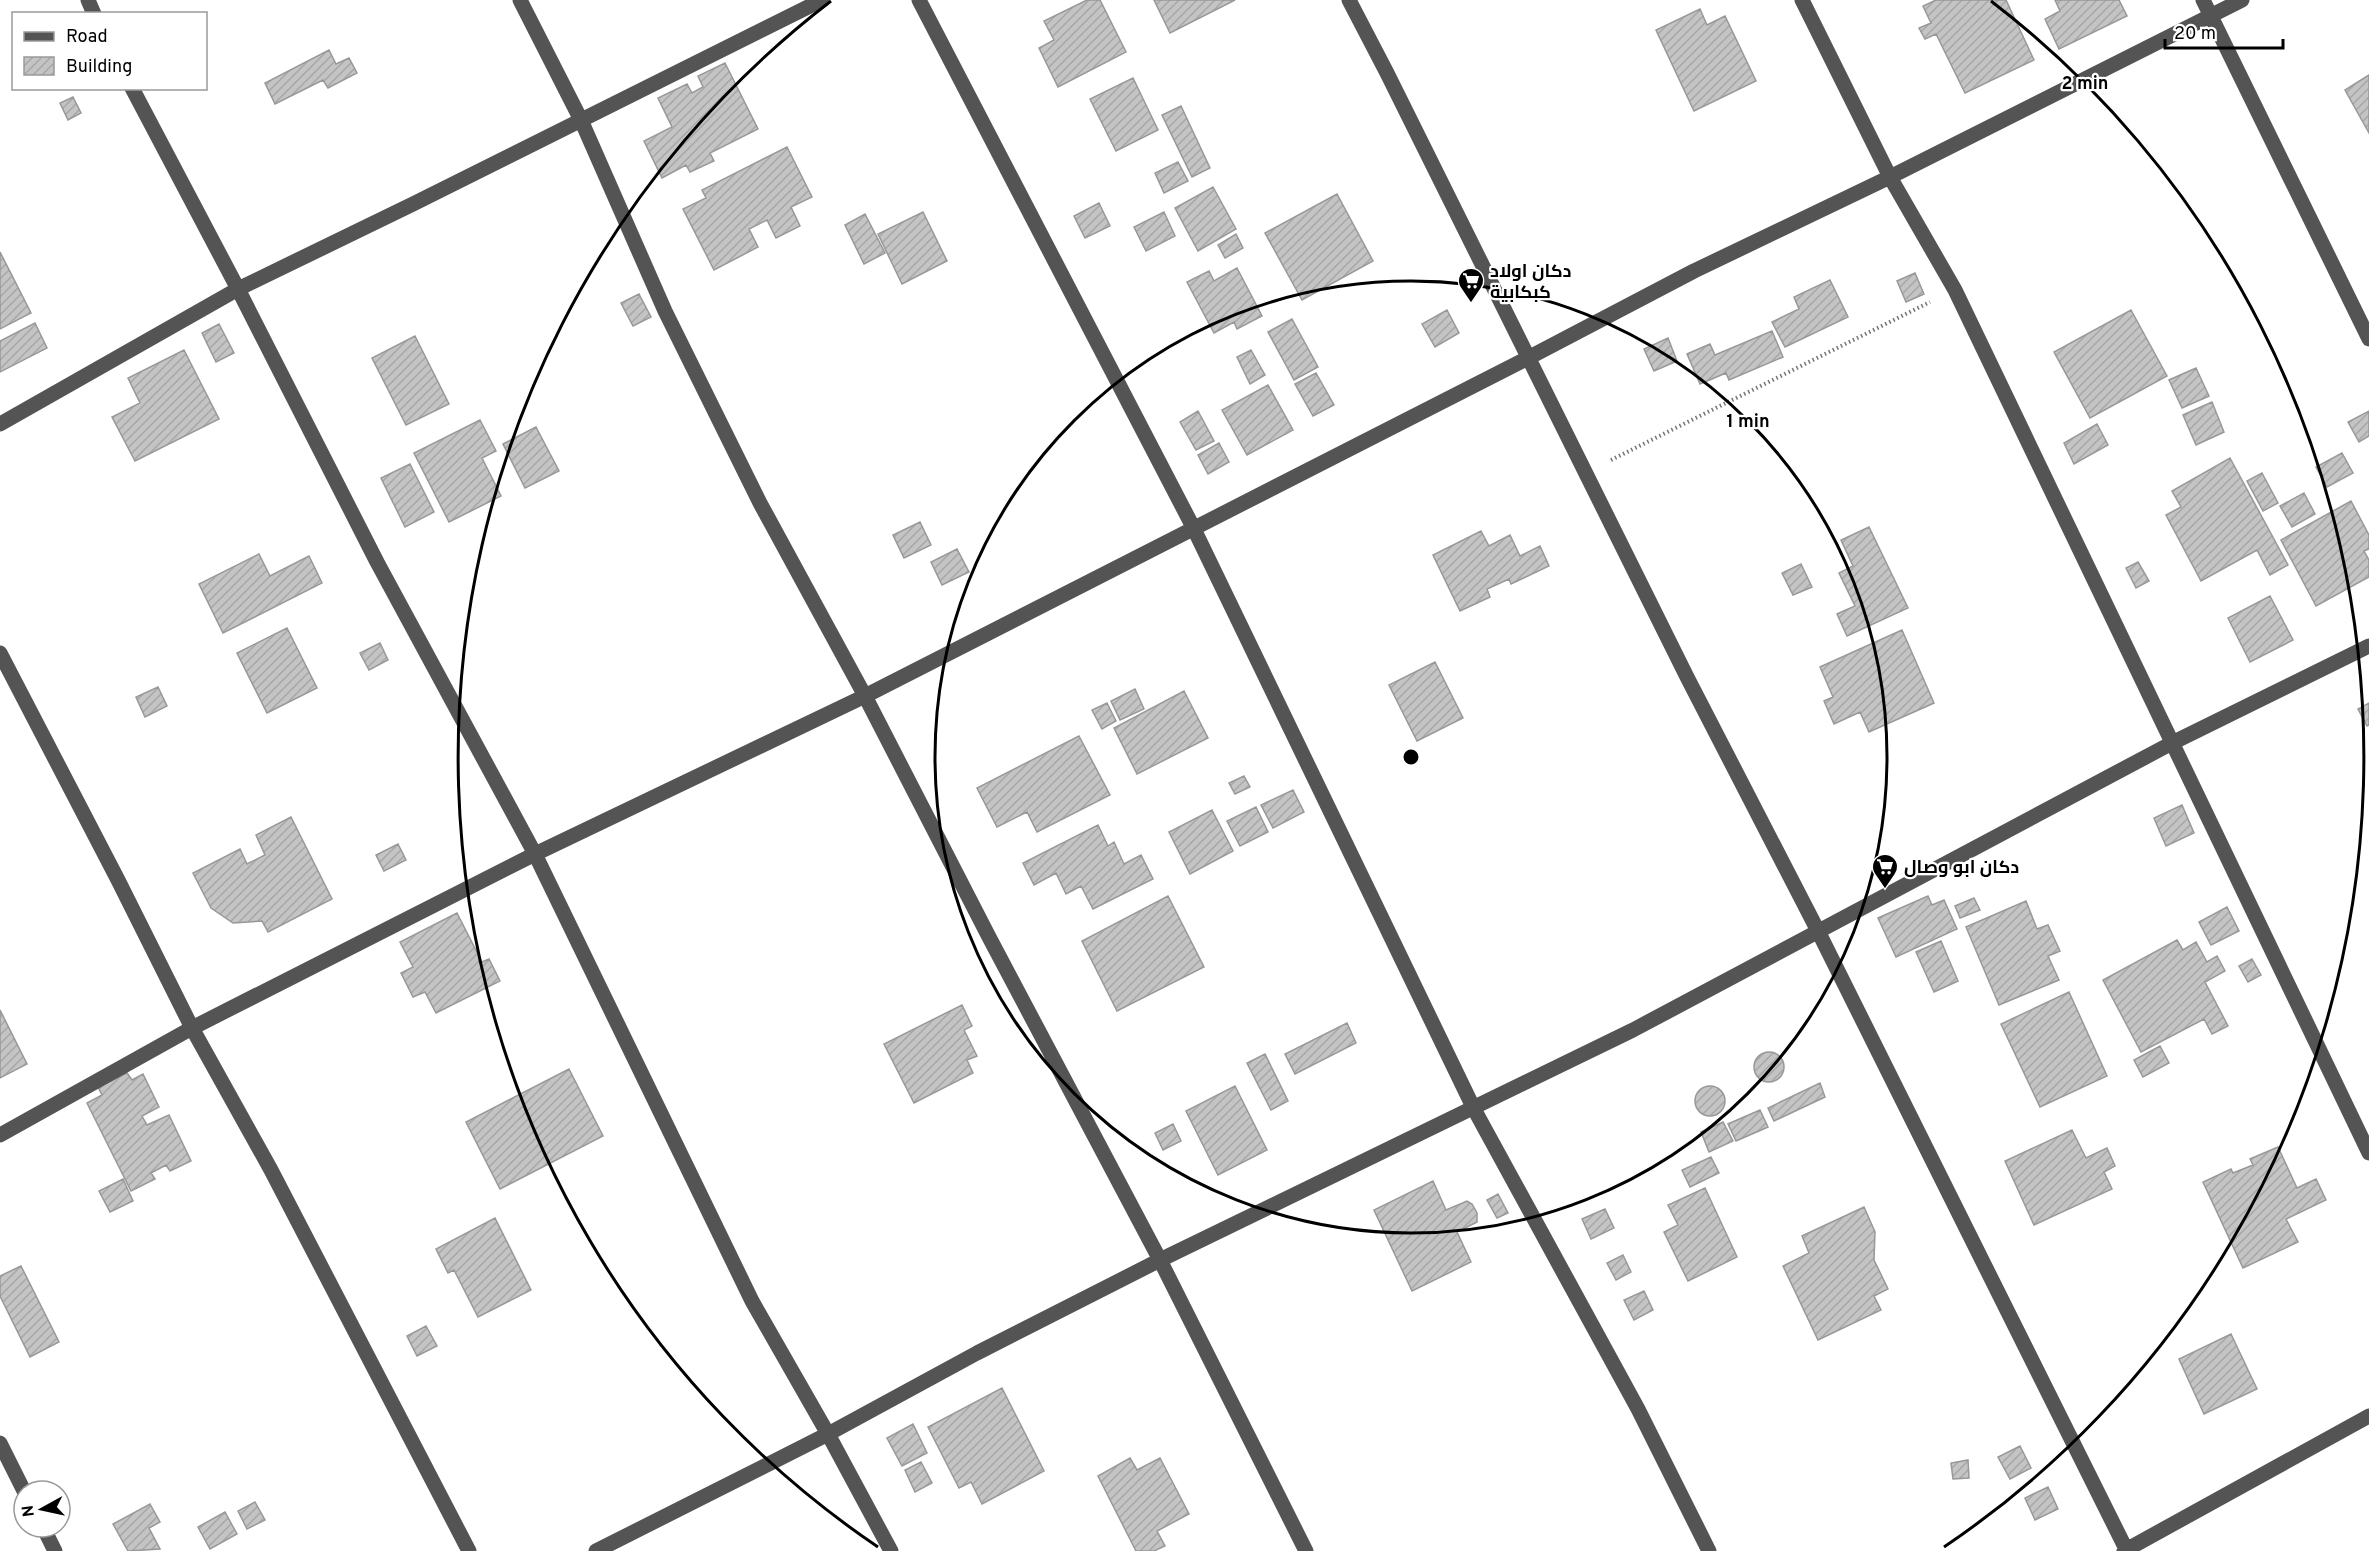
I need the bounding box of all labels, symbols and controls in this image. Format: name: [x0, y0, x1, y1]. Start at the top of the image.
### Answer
legend: [12, 12, 207, 90]
scale bar: [2165, 12, 2284, 50]
text: 20 m: [2174, 23, 2216, 46]
text: Road: [66, 26, 108, 49]
text: Building: [66, 56, 132, 79]
text: 2 min: [2061, 73, 2109, 96]
place label: دكان اولاد كبكابية: [1490, 261, 1572, 305]
supermarket icon: دكان اولاد كبكابية: [1456, 266, 1486, 304]
text: 1 min: [1726, 411, 1770, 434]
centre of rings: [1401, 747, 1421, 767]
supermarket icon: دكان ابو وصال: [1870, 852, 1900, 890]
place label: دكان ابو وصال: [1904, 857, 2019, 880]
north arrow: [12, 1479, 72, 1539]
text: N: [18, 1504, 40, 1518]

